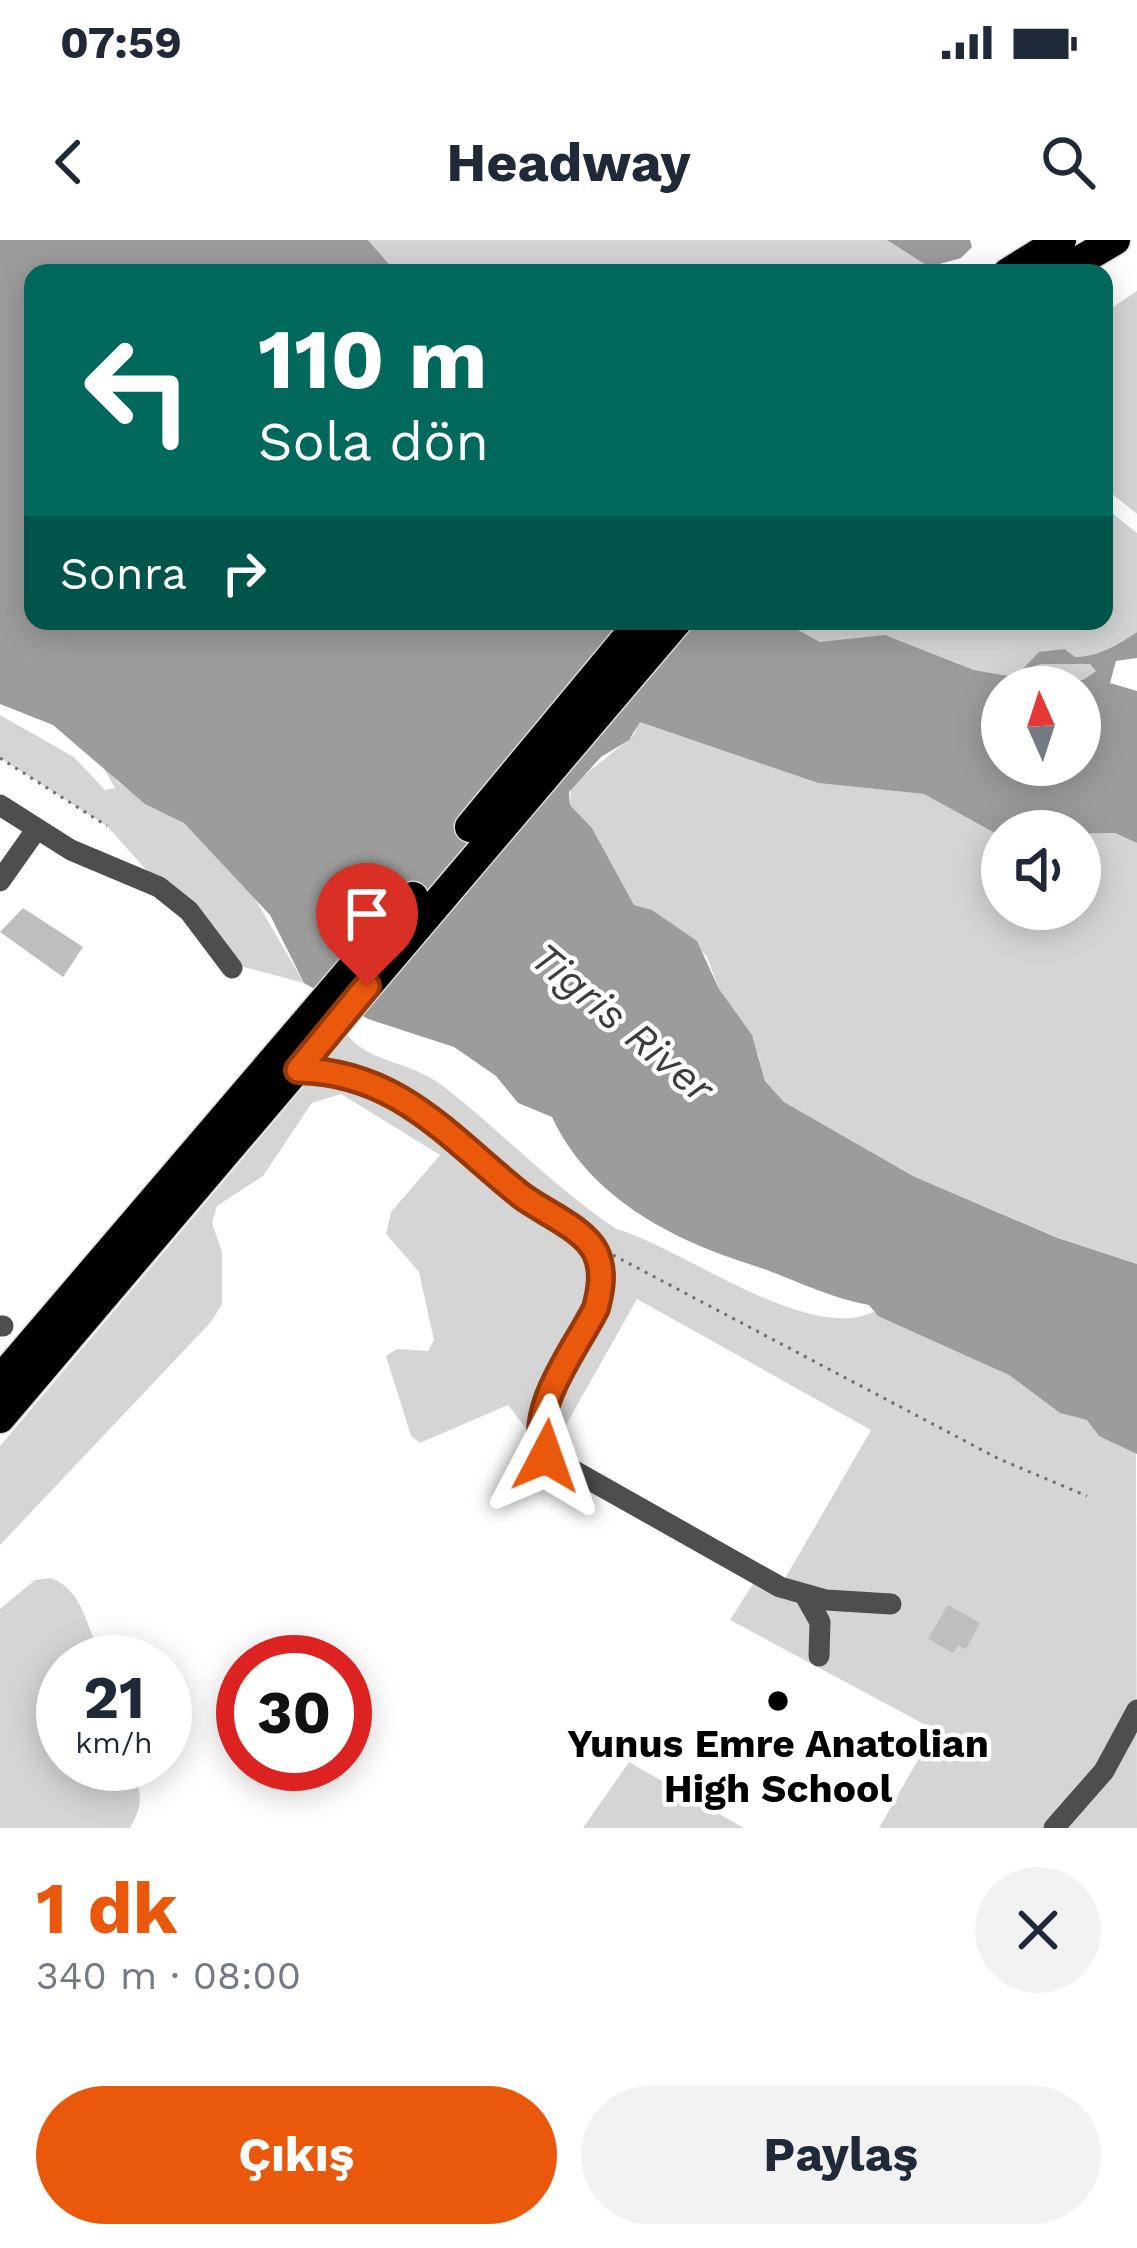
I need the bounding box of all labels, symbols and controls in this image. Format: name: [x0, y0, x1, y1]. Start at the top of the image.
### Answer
text: 07:59: [60, 16, 182, 69]
icon: back: [36, 129, 102, 195]
icon: search: [1035, 129, 1101, 195]
text: Headway: [446, 131, 691, 194]
text: 110 m: [258, 310, 488, 408]
icon: left: [60, 312, 216, 468]
text: Sola dön: [258, 410, 489, 473]
icon: right: [211, 540, 277, 606]
text: Sonra: [60, 547, 187, 600]
north arrow: [981, 666, 1101, 786]
map controls: [981, 666, 1101, 930]
button: sound: [981, 810, 1101, 930]
pin: [316, 863, 418, 986]
icon: arrive: [334, 881, 400, 947]
water label: Tigris River: [522, 932, 725, 1114]
position arrow: [483, 1393, 609, 1519]
speed limit sign: 30: [216, 1635, 372, 1791]
text: 21: [83, 1662, 145, 1733]
marker: Yunus Emre Anatolian High School: [765, 1688, 791, 1714]
place label: Yunus Emre Anatolian High School: [567, 1721, 989, 1811]
text: km/h: [75, 1725, 153, 1760]
text: 1 dk: [36, 1866, 178, 1950]
button: close: [975, 1867, 1101, 1993]
text: 340 m · 08:00: [36, 1953, 301, 1998]
button: Çıkış: [36, 2086, 557, 2224]
button: Paylaş: [581, 2086, 1101, 2224]

